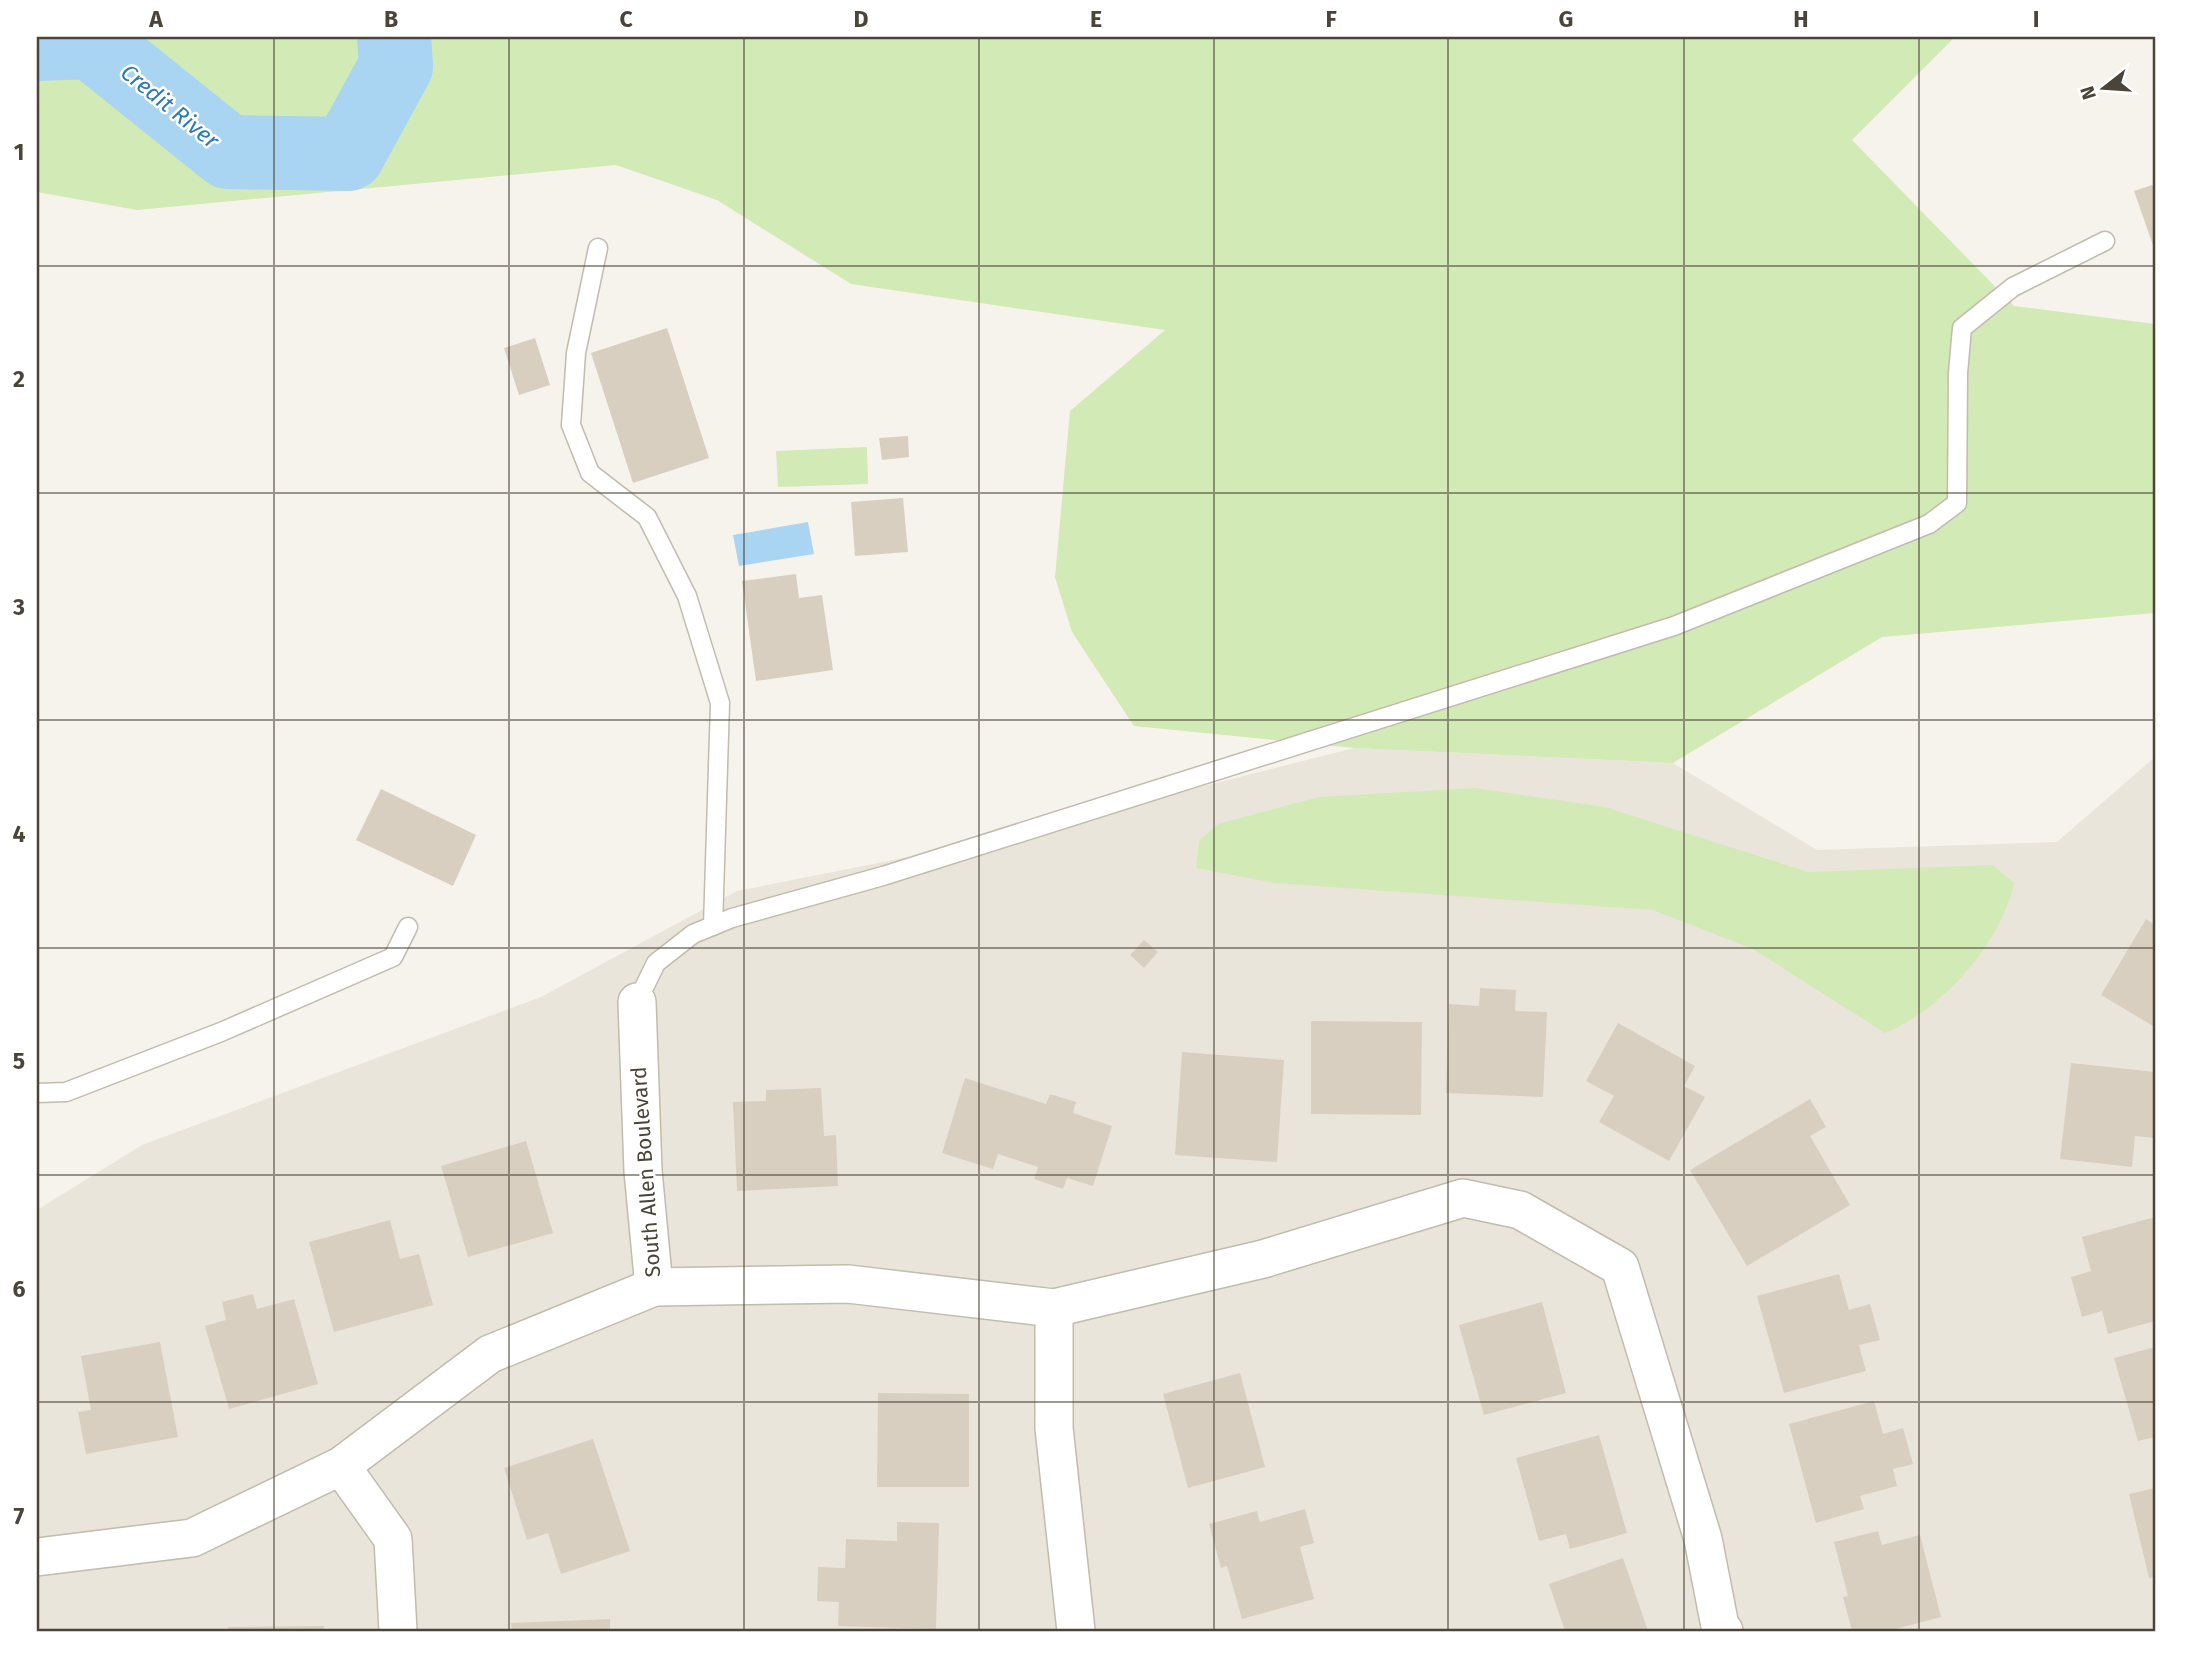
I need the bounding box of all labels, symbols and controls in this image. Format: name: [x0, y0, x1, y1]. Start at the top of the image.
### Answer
text: A: [148, 5, 163, 33]
text: B: [384, 5, 398, 33]
text: C: [619, 5, 633, 33]
text: D: [854, 5, 869, 33]
text: E: [1090, 5, 1102, 33]
text: F: [1325, 5, 1337, 33]
text: G: [1559, 5, 1573, 33]
text: H: [1793, 5, 1809, 33]
text: I: [2033, 5, 2039, 33]
north arrow: [2070, 52, 2140, 122]
water label: Credit River: [115, 58, 226, 155]
text: N: [2075, 83, 2101, 102]
text: 1: [14, 138, 24, 166]
text: 2: [13, 365, 25, 393]
text: 3: [12, 593, 25, 621]
text: 4: [13, 820, 26, 848]
text: 5: [13, 1047, 25, 1075]
street label: South Allen Boulevard: [626, 1066, 666, 1278]
text: 6: [13, 1275, 26, 1303]
text: 7: [14, 1502, 25, 1530]

